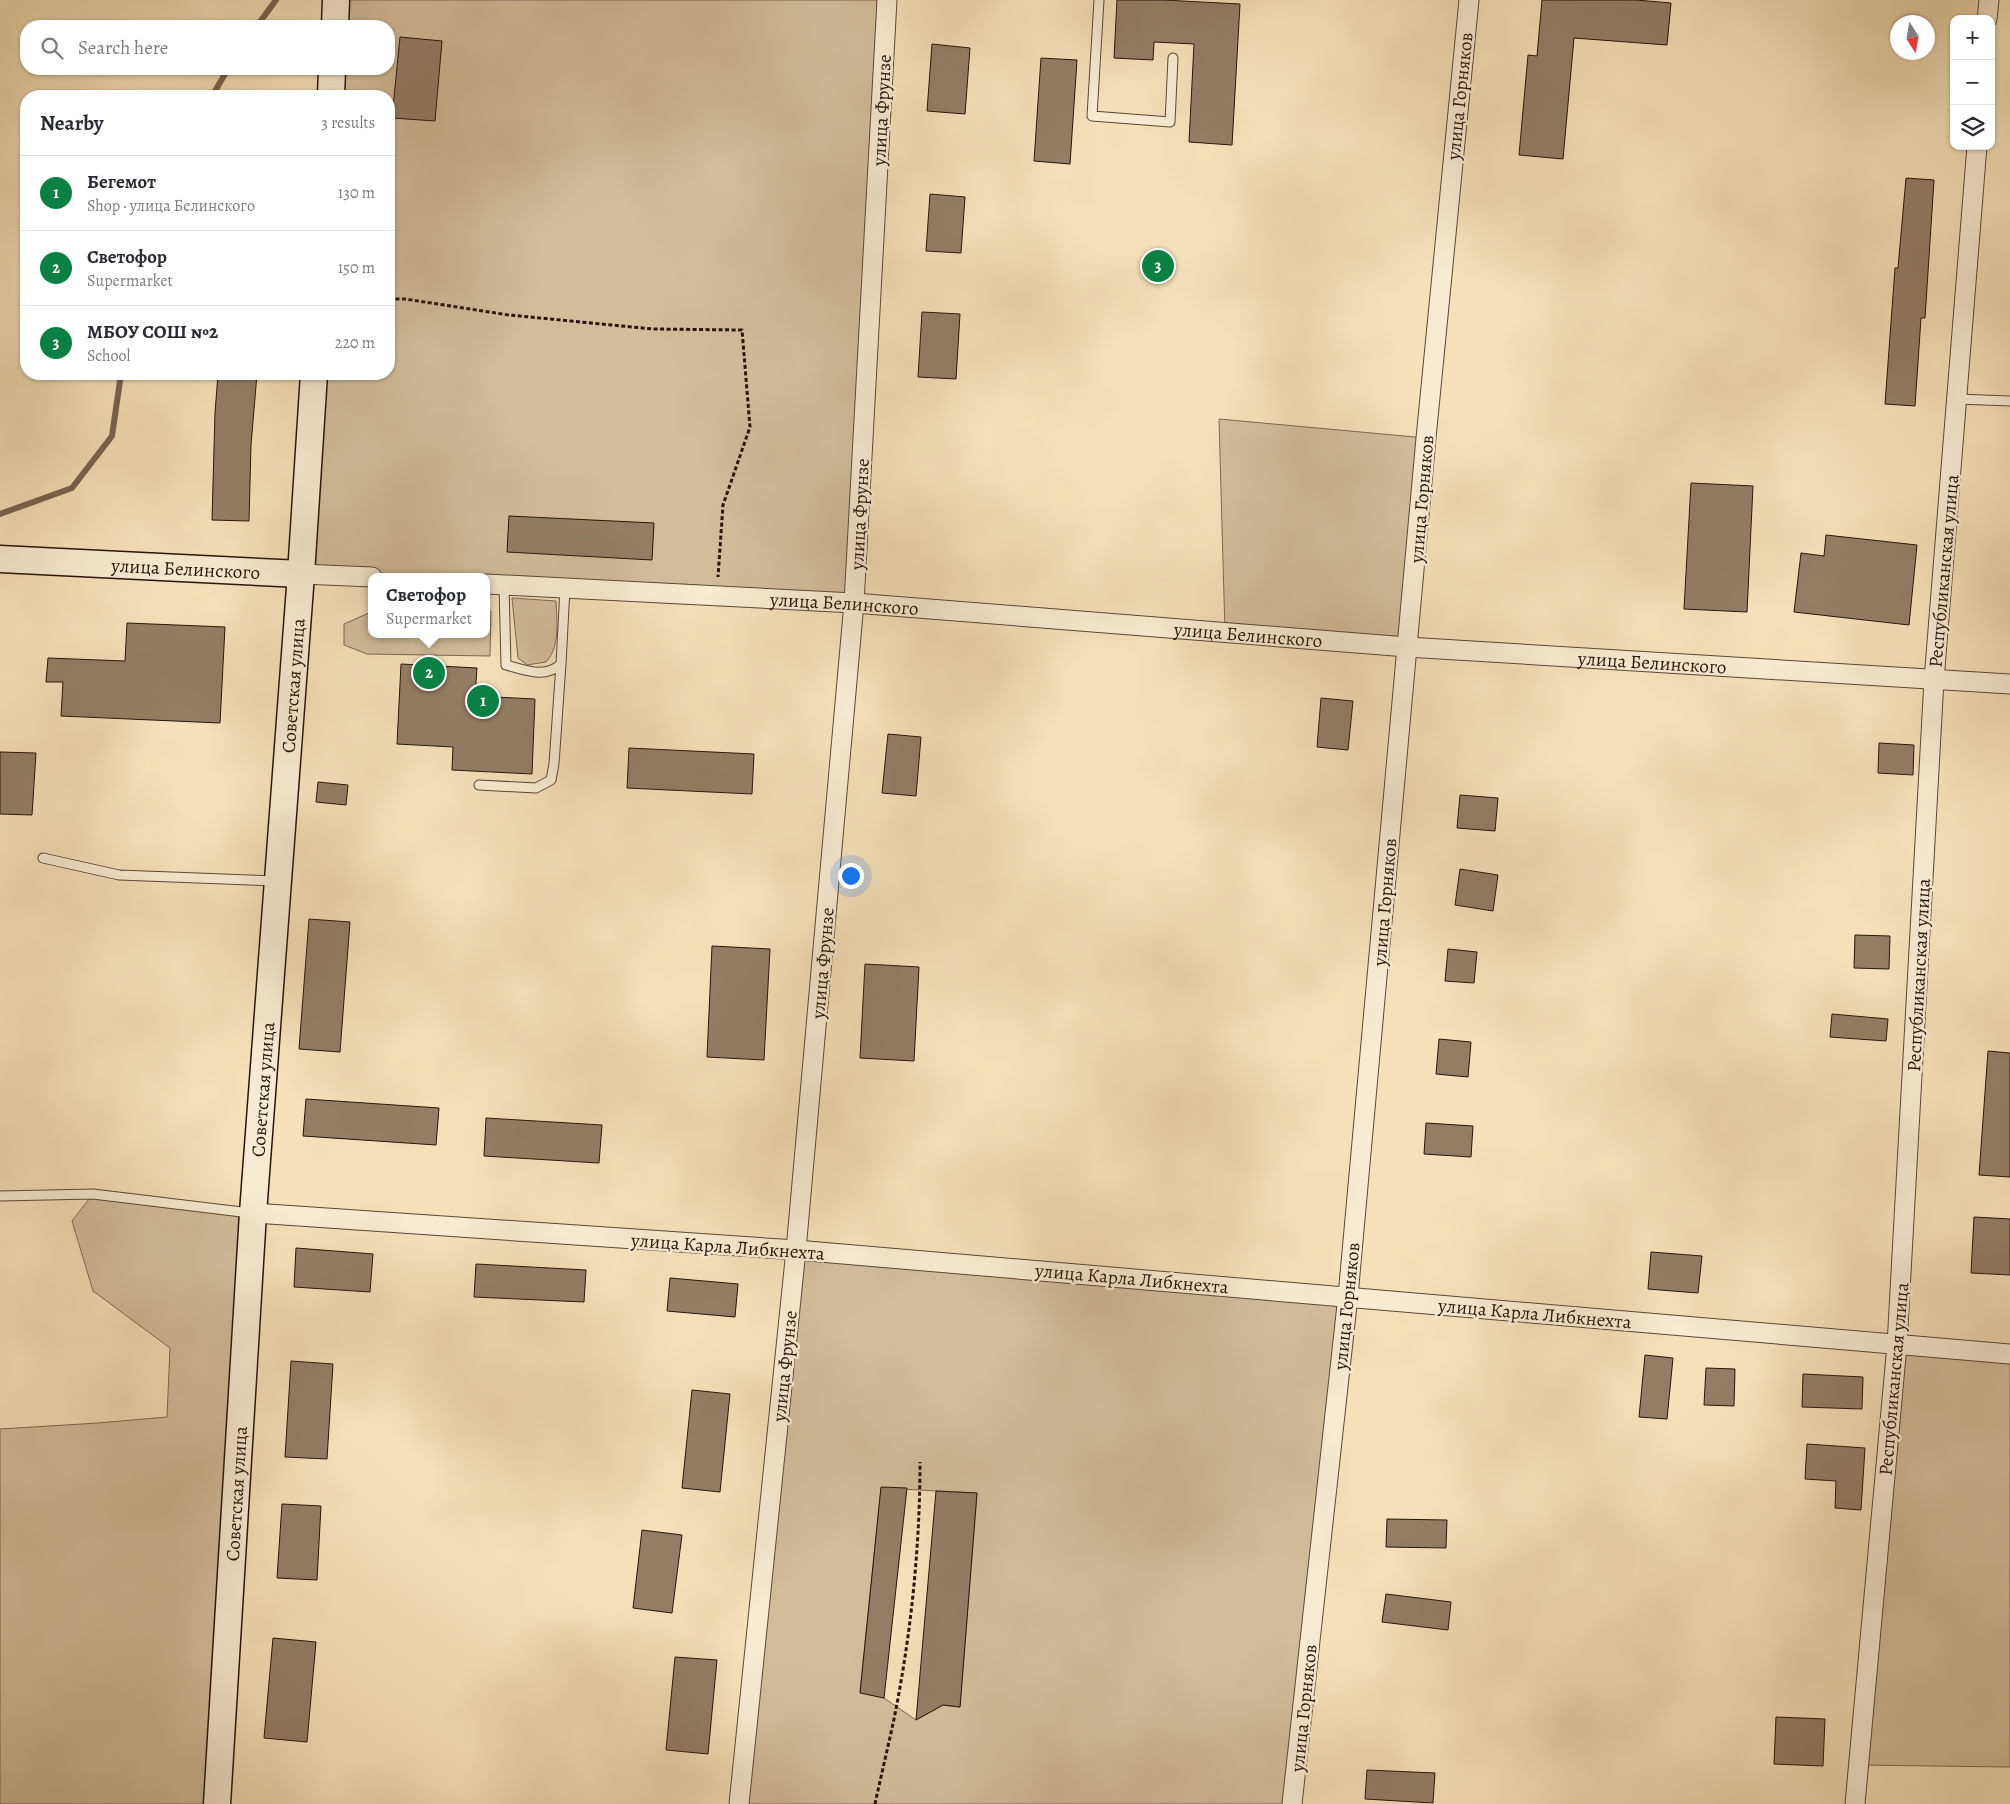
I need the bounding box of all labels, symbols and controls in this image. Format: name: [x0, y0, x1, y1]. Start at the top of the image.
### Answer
north arrow: [1890, 15, 1935, 60]
map controls: [1950, 15, 1995, 150]
button: +: [1950, 15, 1995, 60]
search box: [20, 20, 395, 75]
street label: улица Горняков: [1440, 31, 1480, 162]
icon: search: [38, 34, 66, 62]
text: Search here: [78, 35, 168, 61]
street label: улица Фрунзе: [866, 54, 898, 168]
button: −: [1950, 60, 1995, 105]
button: layers: [1950, 105, 1995, 150]
text: Nearby: [40, 109, 103, 137]
text: 3 results: [321, 112, 375, 134]
text: Бегемот: [87, 169, 156, 195]
text: 1: [53, 182, 59, 204]
text: 130 m: [338, 182, 375, 204]
text: Shop · улица Белинского: [87, 195, 255, 217]
text: Светофор: [87, 244, 167, 270]
pin: 3: [1142, 247, 1174, 285]
text: 2: [52, 257, 60, 279]
text: 150 m: [338, 257, 375, 279]
text: Supermarket: [87, 270, 173, 292]
text: МБОУ СОШ №2: [87, 319, 218, 345]
text: 3: [53, 332, 59, 354]
text: 220 m: [335, 332, 375, 354]
text: School: [87, 345, 130, 367]
street label: улица Горняков: [1403, 434, 1441, 565]
street label: улица Фрунзе: [844, 458, 876, 572]
street label: Республиканская улица: [1923, 473, 1965, 669]
street label: улица Белинского: [110, 553, 261, 586]
popup: [368, 573, 490, 638]
text: Светофор: [386, 582, 466, 608]
street label: улица Белинского: [768, 587, 920, 622]
text: Supermarket: [386, 608, 472, 630]
street label: улица Белинского: [1172, 616, 1323, 654]
street label: Советская улица: [276, 617, 312, 754]
street label: улица Белинского: [1576, 645, 1727, 681]
pin: 2: [413, 654, 445, 692]
pin: 1: [467, 682, 499, 720]
street label: улица Горняков: [1366, 837, 1404, 968]
your location: [838, 863, 864, 889]
street label: Республиканская улица: [1901, 877, 1937, 1072]
street label: улица Фрунзе: [805, 906, 841, 1021]
street label: Советская улица: [245, 1021, 281, 1158]
street label: улица Карла Либкнехта: [629, 1227, 826, 1267]
street label: улица Горняков: [1327, 1241, 1367, 1372]
street label: улица Карла Либкнехта: [1033, 1258, 1230, 1300]
street label: Республиканская улица: [1873, 1281, 1915, 1477]
street label: улица Карла Либкнехта: [1436, 1293, 1633, 1335]
street label: улица Фрунзе: [766, 1309, 804, 1424]
street label: Советская улица: [220, 1425, 254, 1562]
street label: улица Горняков: [1284, 1643, 1324, 1774]

